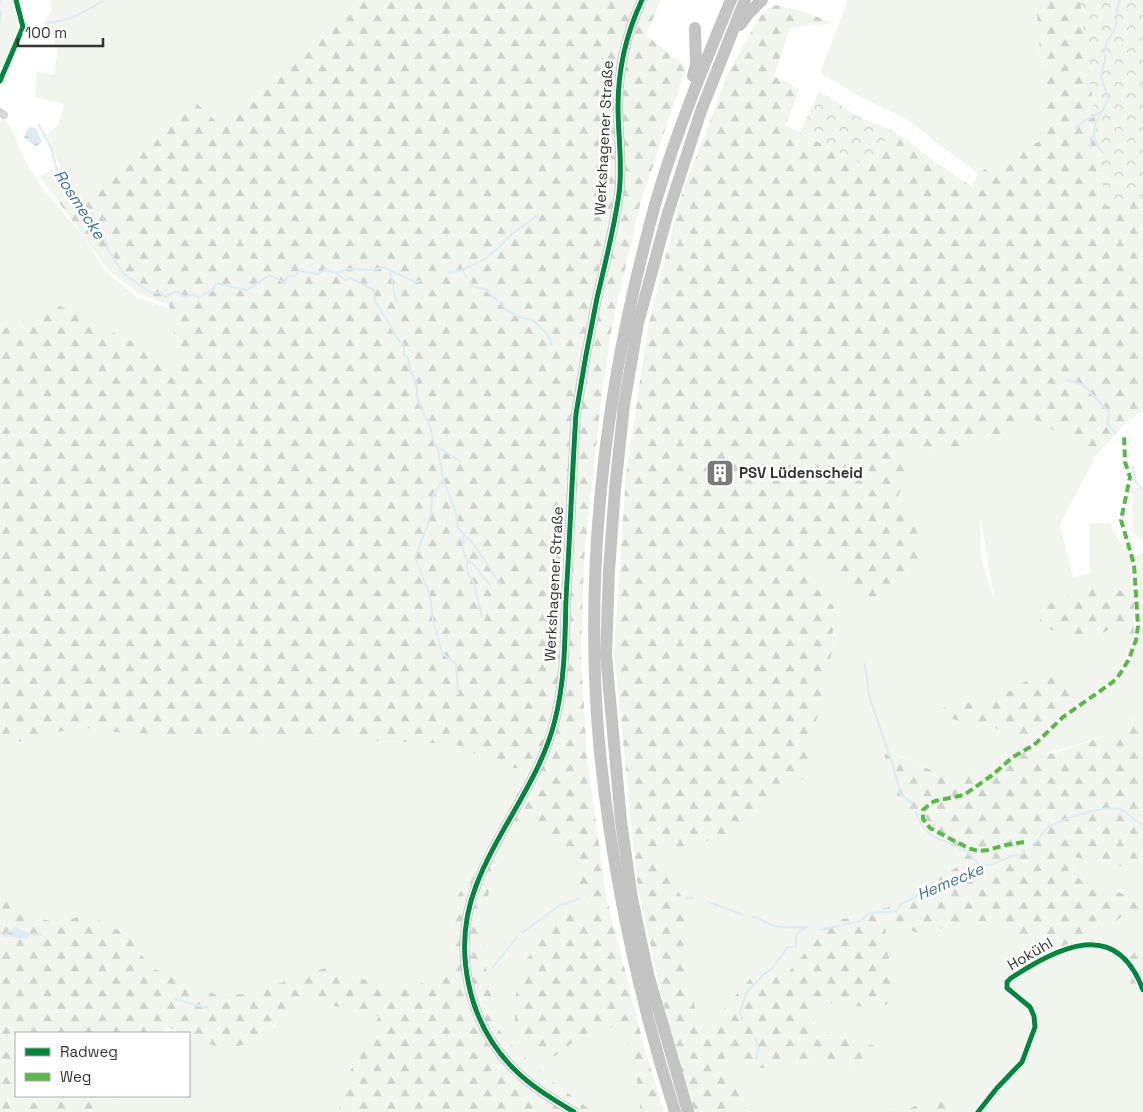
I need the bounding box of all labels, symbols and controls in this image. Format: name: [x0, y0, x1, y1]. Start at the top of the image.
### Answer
scale bar: [18, 15, 102, 47]
text: 100 m: [25, 23, 67, 42]
street label: Werkshagener Straße: [590, 60, 617, 216]
water label: Rosmecke: [49, 165, 110, 244]
building icon: PSV Lüdenscheid: [705, 458, 735, 488]
place label: PSV Lüdenscheid: [739, 463, 863, 482]
street label: Werkshagener Straße: [540, 506, 567, 662]
water label: Hemecke: [914, 858, 987, 905]
street label: Hokühl: [1004, 933, 1056, 974]
legend: [15, 1032, 190, 1097]
text: Radweg: [60, 1042, 118, 1061]
text: Weg: [60, 1067, 91, 1086]

